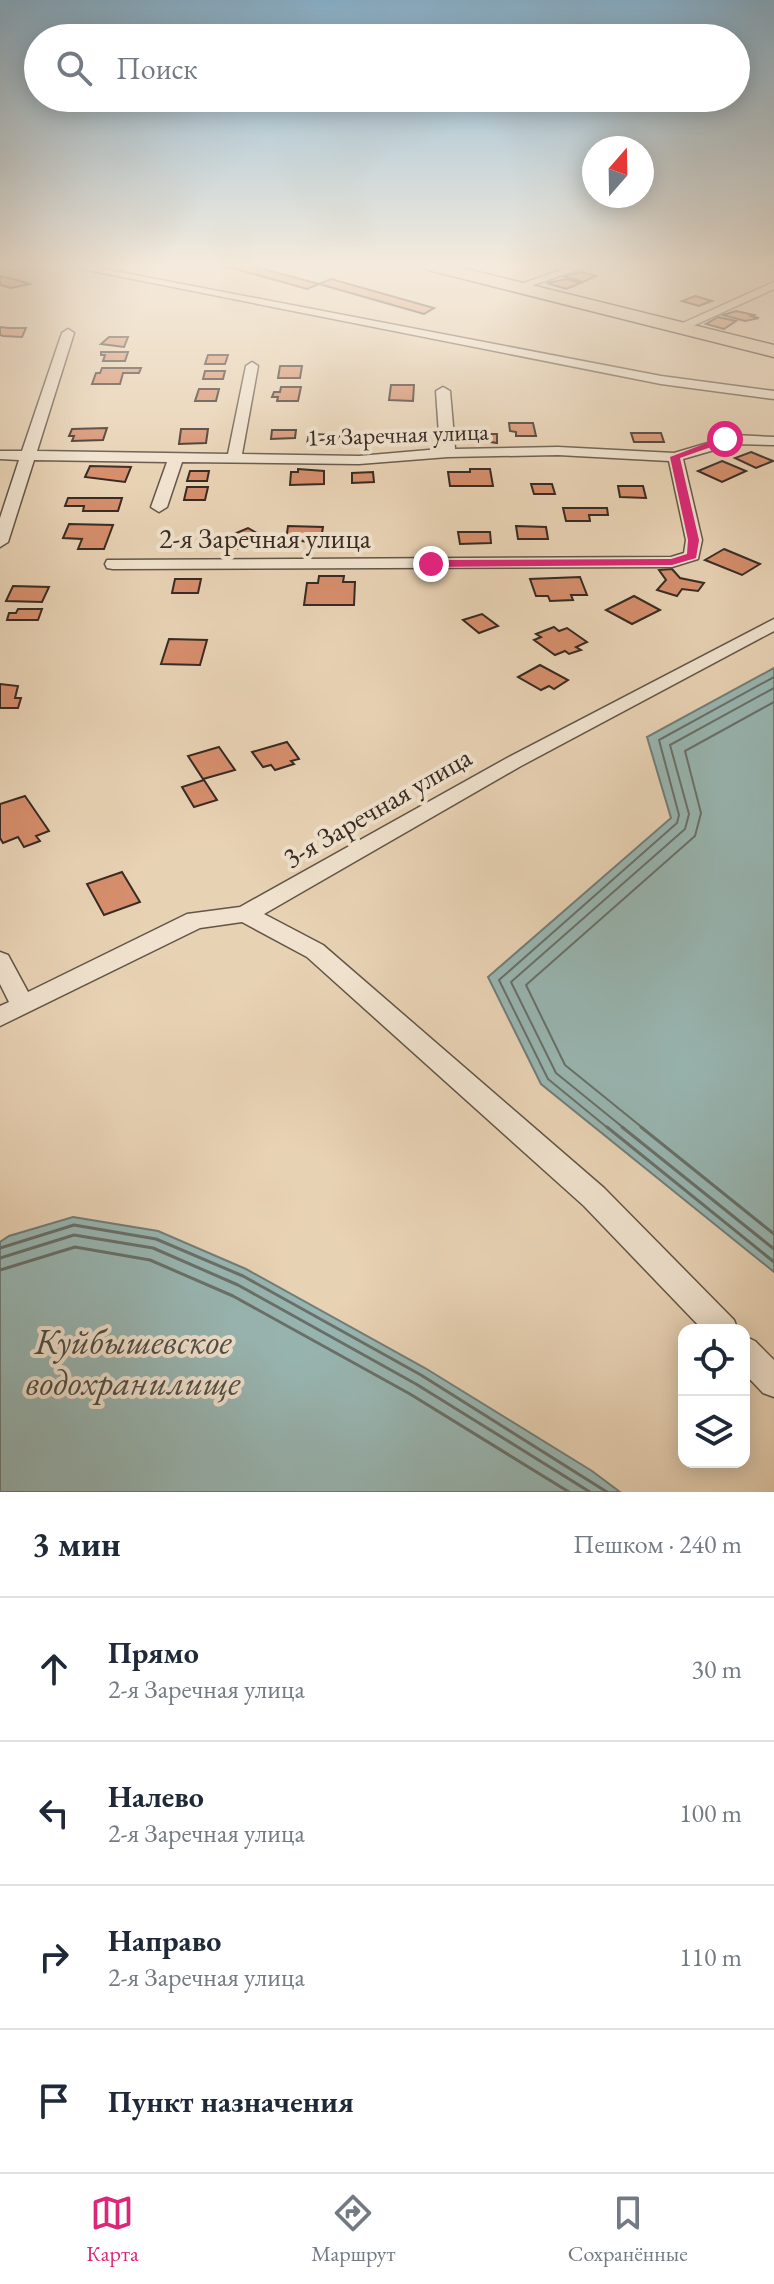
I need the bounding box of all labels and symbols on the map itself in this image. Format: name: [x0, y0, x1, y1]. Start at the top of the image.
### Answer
north arrow: [582, 136, 654, 208]
street label: 1-я Заречная улица: [307, 415, 490, 453]
route start: [707, 421, 743, 457]
street label: 2-я Заречная улица: [159, 520, 372, 556]
route end: [413, 546, 449, 582]
street label: 3-я Заречная улица: [276, 738, 478, 876]
water label: Куйбышевское водохранилище: [26, 1318, 241, 1406]

